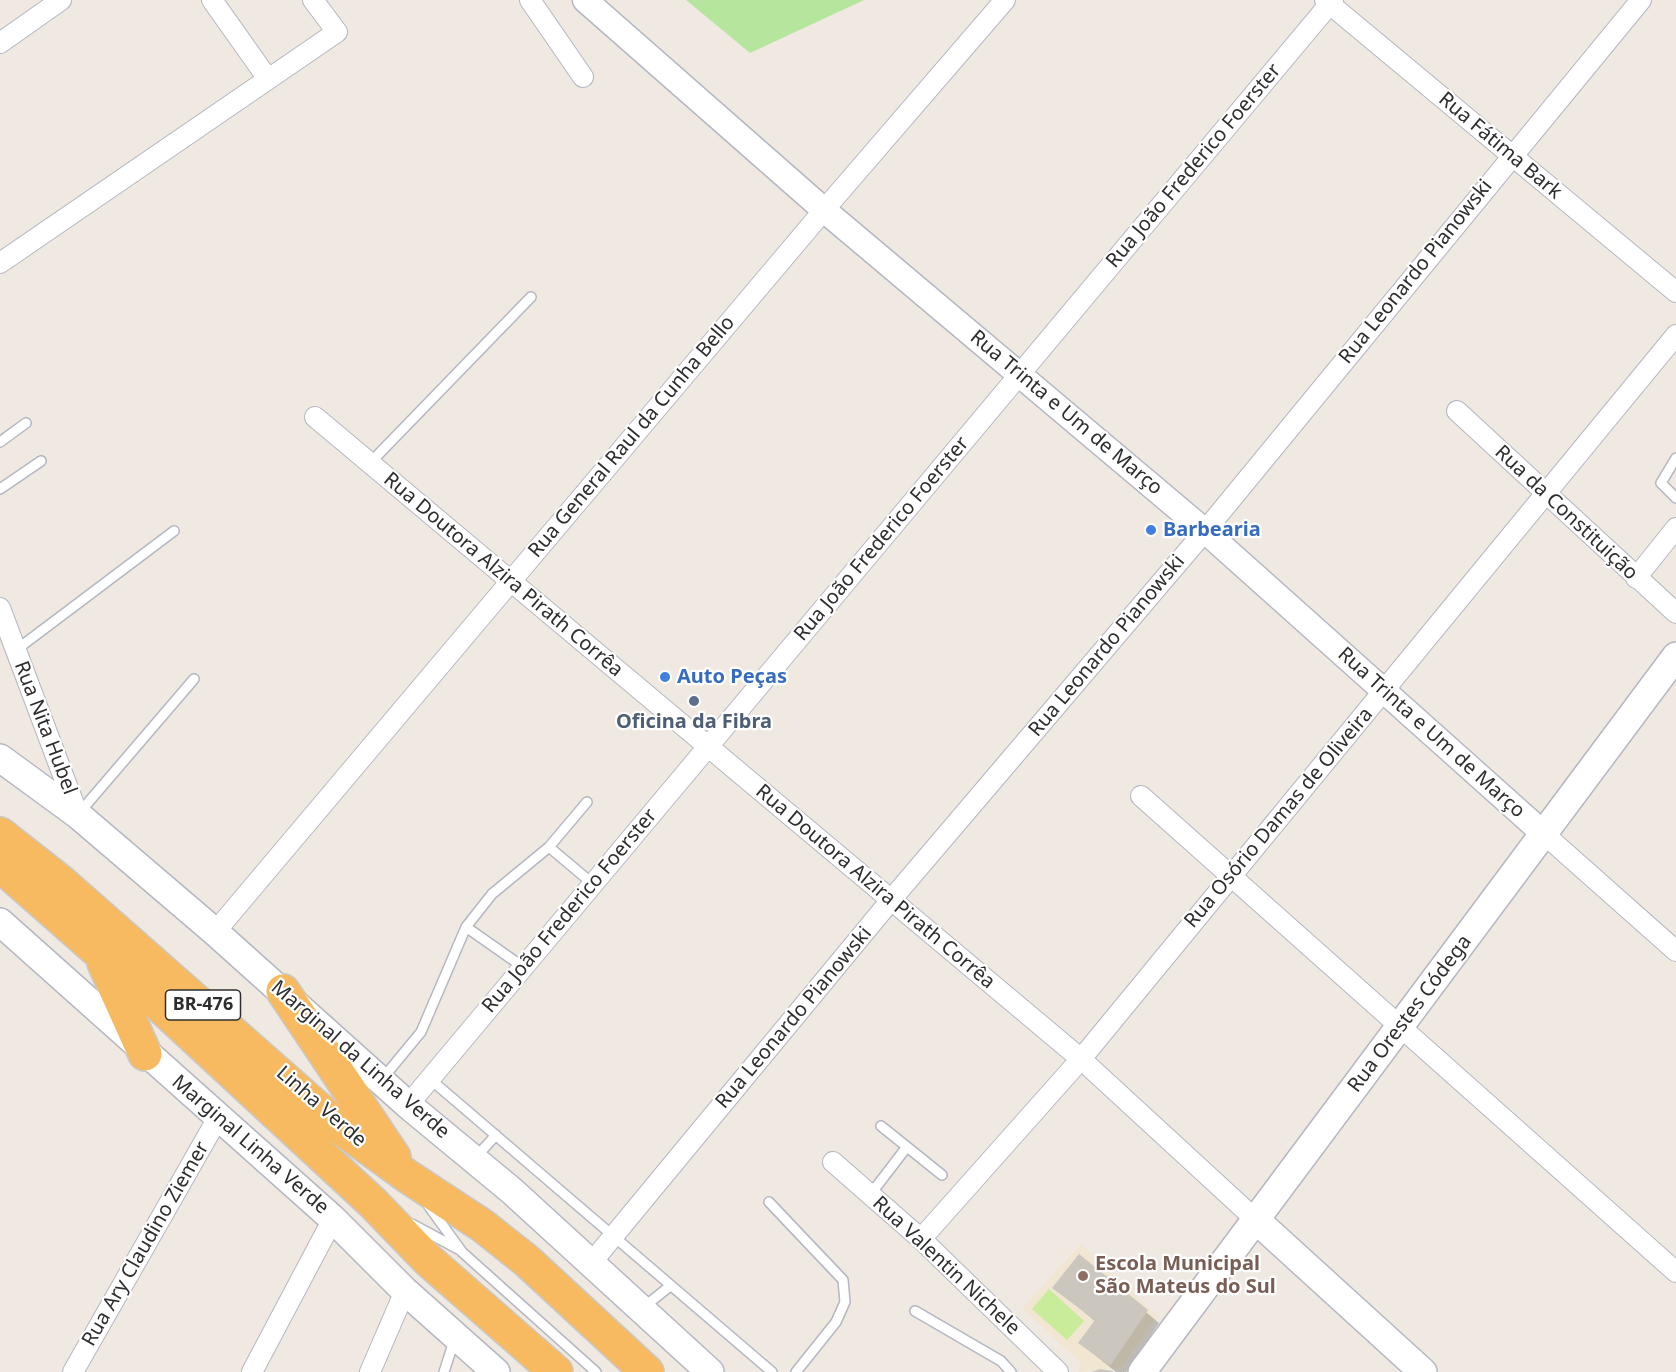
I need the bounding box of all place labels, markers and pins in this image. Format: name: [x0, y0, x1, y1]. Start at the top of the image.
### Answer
place label: Barbearia: [1163, 518, 1261, 542]
marker: Barbearia: [1144, 523, 1158, 537]
place label: Auto Peças: [677, 665, 787, 689]
marker: Auto Peças: [658, 670, 672, 684]
marker: Oficina da Fibra: [687, 694, 701, 708]
place label: Oficina da Fibra: [616, 710, 772, 734]
place label: Escola Municipal São Mateus do Sul: [1095, 1252, 1276, 1299]
marker: Escola Municipal São Mateus do Sul: [1076, 1269, 1090, 1283]

